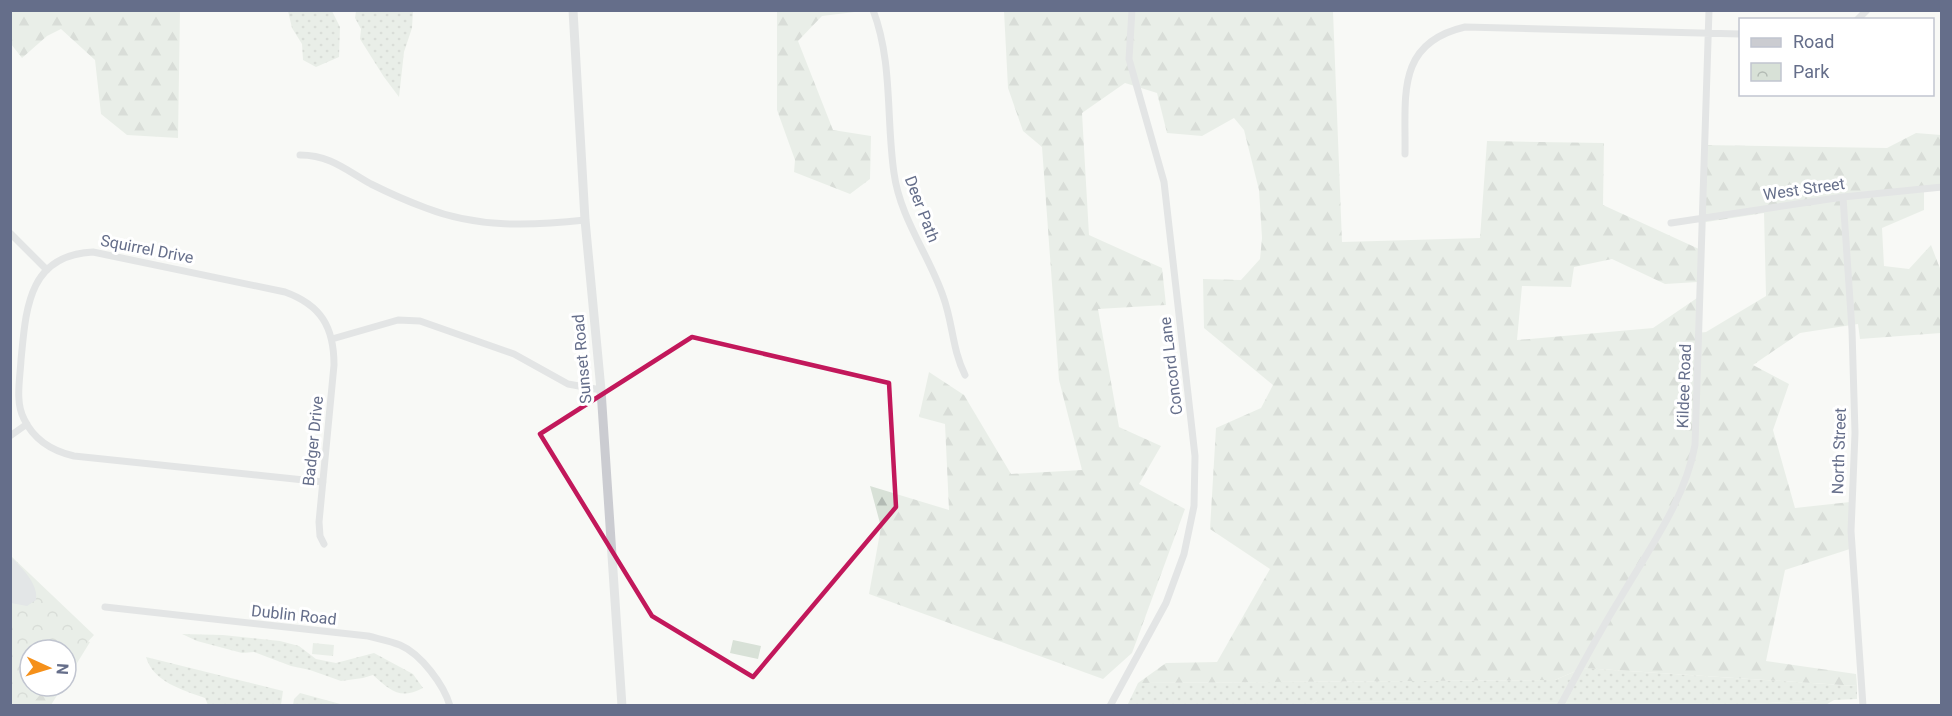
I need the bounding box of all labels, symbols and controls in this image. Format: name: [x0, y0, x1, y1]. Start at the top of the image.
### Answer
legend: [1739, 18, 1934, 96]
text: Road: [1793, 31, 1834, 52]
text: Park: [1793, 61, 1830, 82]
street label: Deer Path: [901, 173, 943, 245]
street label: West Street: [1762, 174, 1846, 204]
street label: Squirrel Drive: [99, 231, 195, 267]
street label: Sunset Road: [569, 313, 595, 405]
street label: Concord Lane: [1156, 316, 1186, 416]
street label: Kildee Road: [1673, 343, 1695, 429]
street label: Badger Drive: [299, 395, 327, 487]
street label: North Street: [1828, 407, 1850, 495]
street label: Dublin Road: [250, 601, 338, 629]
north arrow: [18, 638, 78, 698]
text: N: [53, 663, 72, 675]

